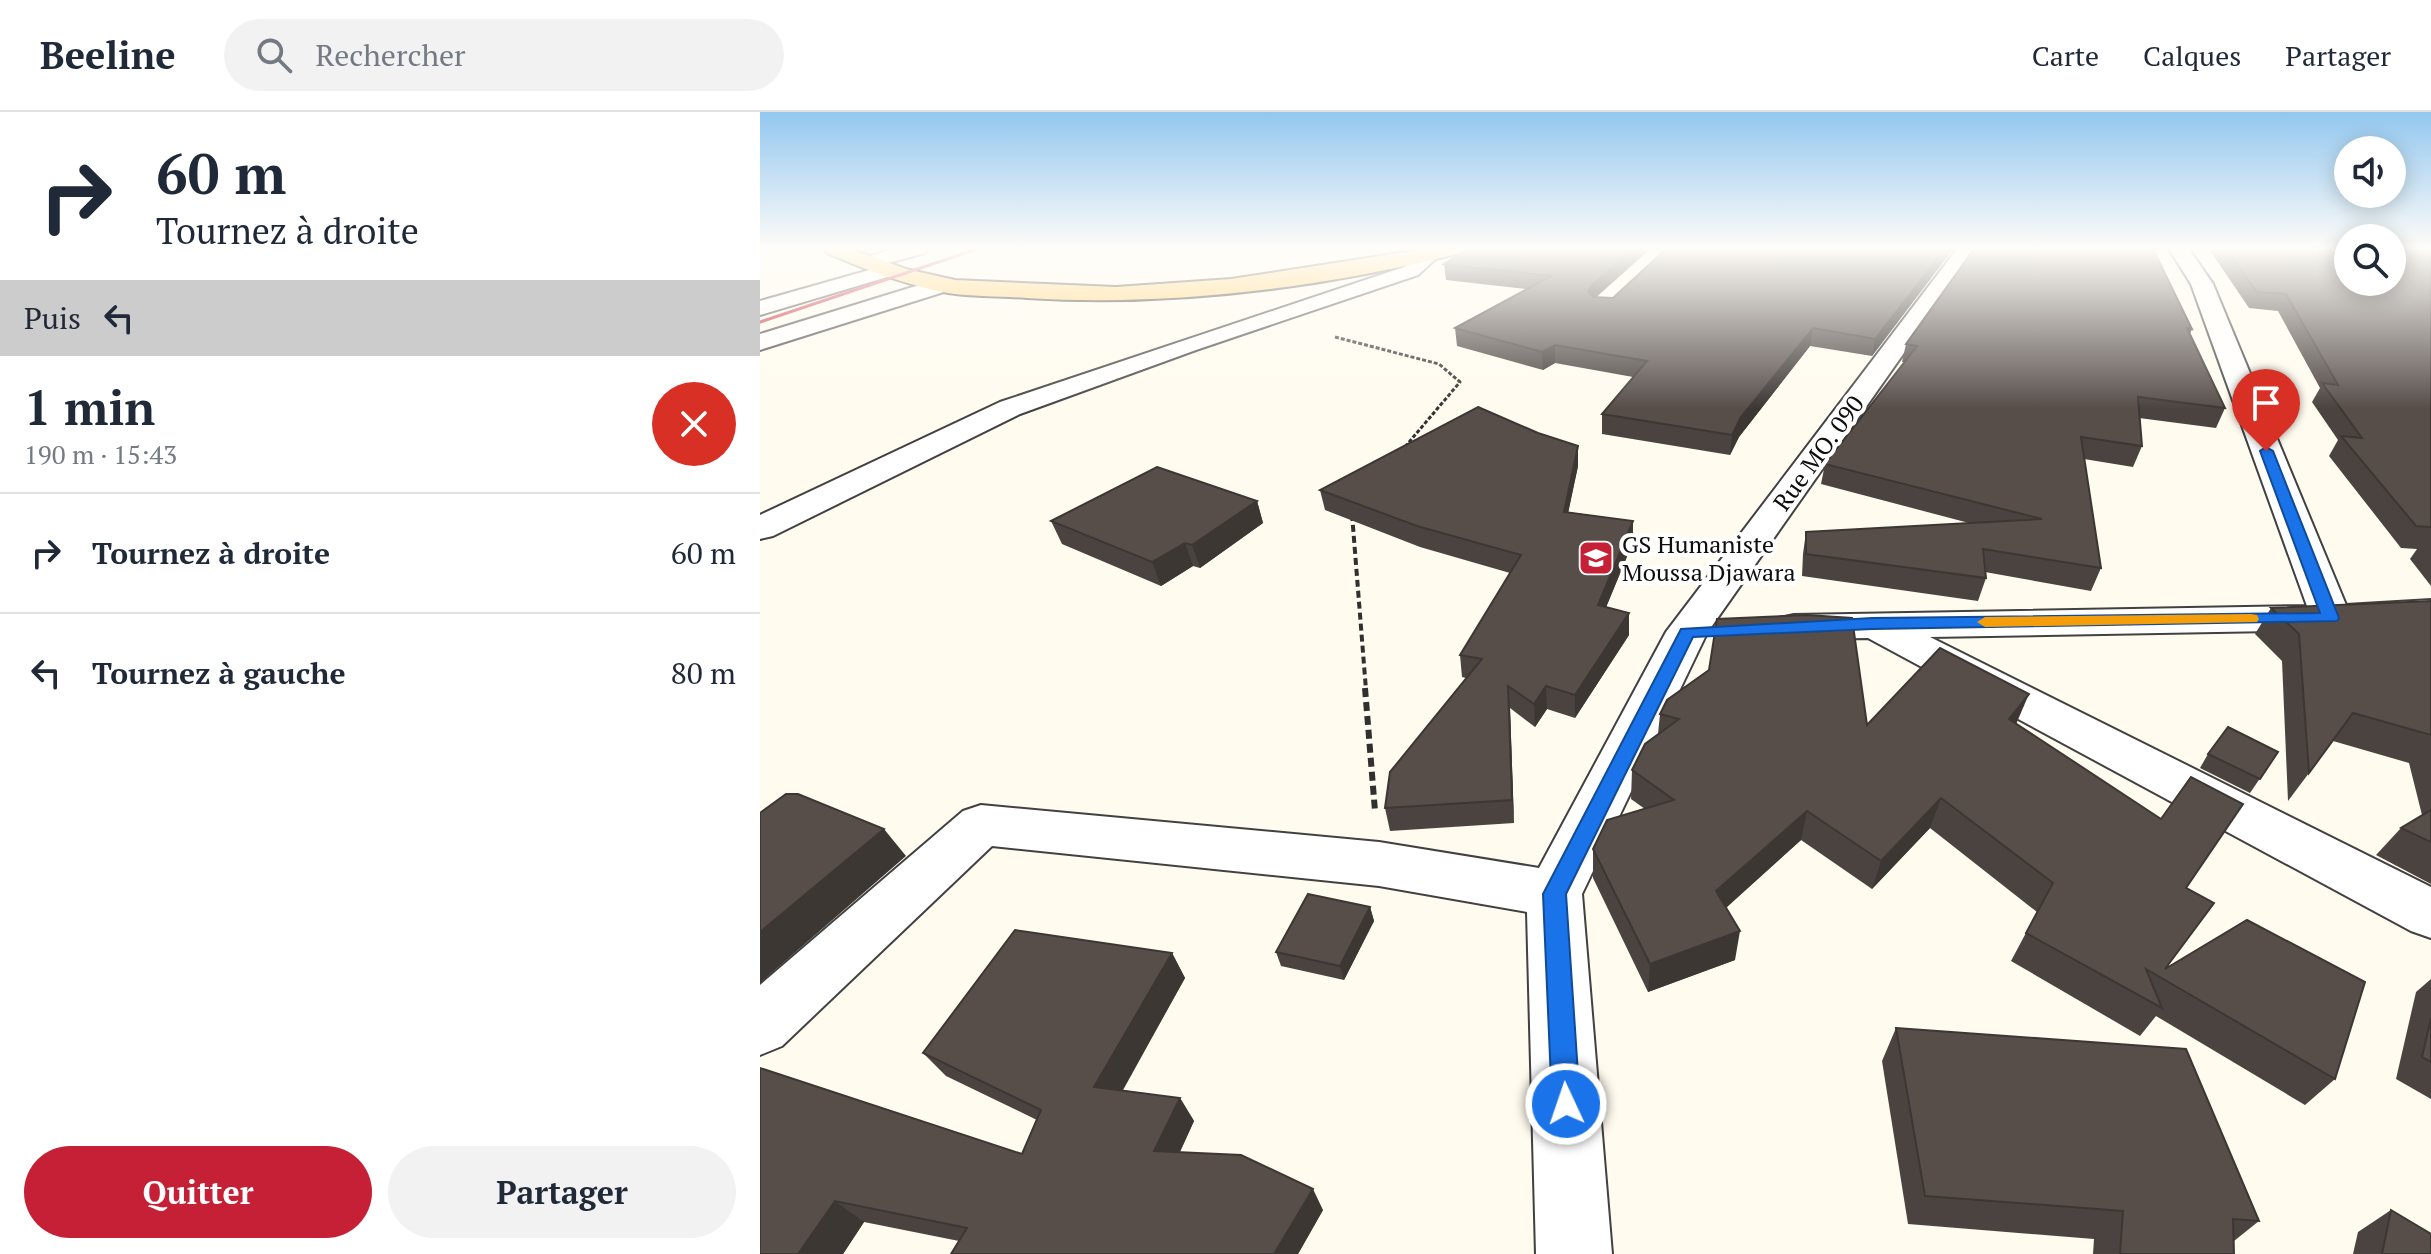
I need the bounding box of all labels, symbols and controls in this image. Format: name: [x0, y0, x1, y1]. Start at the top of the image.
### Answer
search box: [224, 19, 784, 91]
text: Beeline: [40, 30, 176, 80]
icon: search: [252, 33, 296, 77]
text: Rechercher: [316, 35, 466, 75]
text: Carte: [2032, 37, 2099, 74]
text: Calques: [2143, 37, 2241, 74]
text: Partager: [2285, 37, 2391, 74]
text: 60 m: [156, 136, 286, 210]
map controls: [2334, 136, 2406, 296]
button: sound: [2334, 136, 2406, 208]
icon: right: [24, 144, 128, 248]
text: Tournez à droite: [156, 207, 419, 254]
button: search: [2334, 224, 2406, 296]
icon: left: [97, 296, 141, 340]
text: Puis: [24, 298, 81, 338]
pin: [2232, 369, 2300, 451]
text: 1 min: [24, 375, 155, 439]
icon: arrive: [2244, 381, 2288, 425]
button: close: [652, 382, 736, 466]
street label: Rue MO. 090: [1765, 389, 1871, 517]
text: 190 m · 15:43: [24, 437, 177, 471]
place label: GS Humaniste Moussa Djawara: [1622, 528, 1796, 588]
icon: right: [24, 531, 68, 575]
text: Tournez à droite: [92, 533, 330, 573]
text: 60 m: [671, 533, 736, 573]
school or university icon: GS Humaniste Moussa Djawara: [1577, 539, 1615, 577]
icon: left: [24, 651, 68, 695]
text: Tournez à gauche: [92, 653, 346, 693]
text: 80 m: [671, 653, 736, 693]
position arrow: [1524, 1062, 1608, 1146]
button: Quitter: [24, 1146, 372, 1238]
button: Partager: [388, 1146, 736, 1238]

